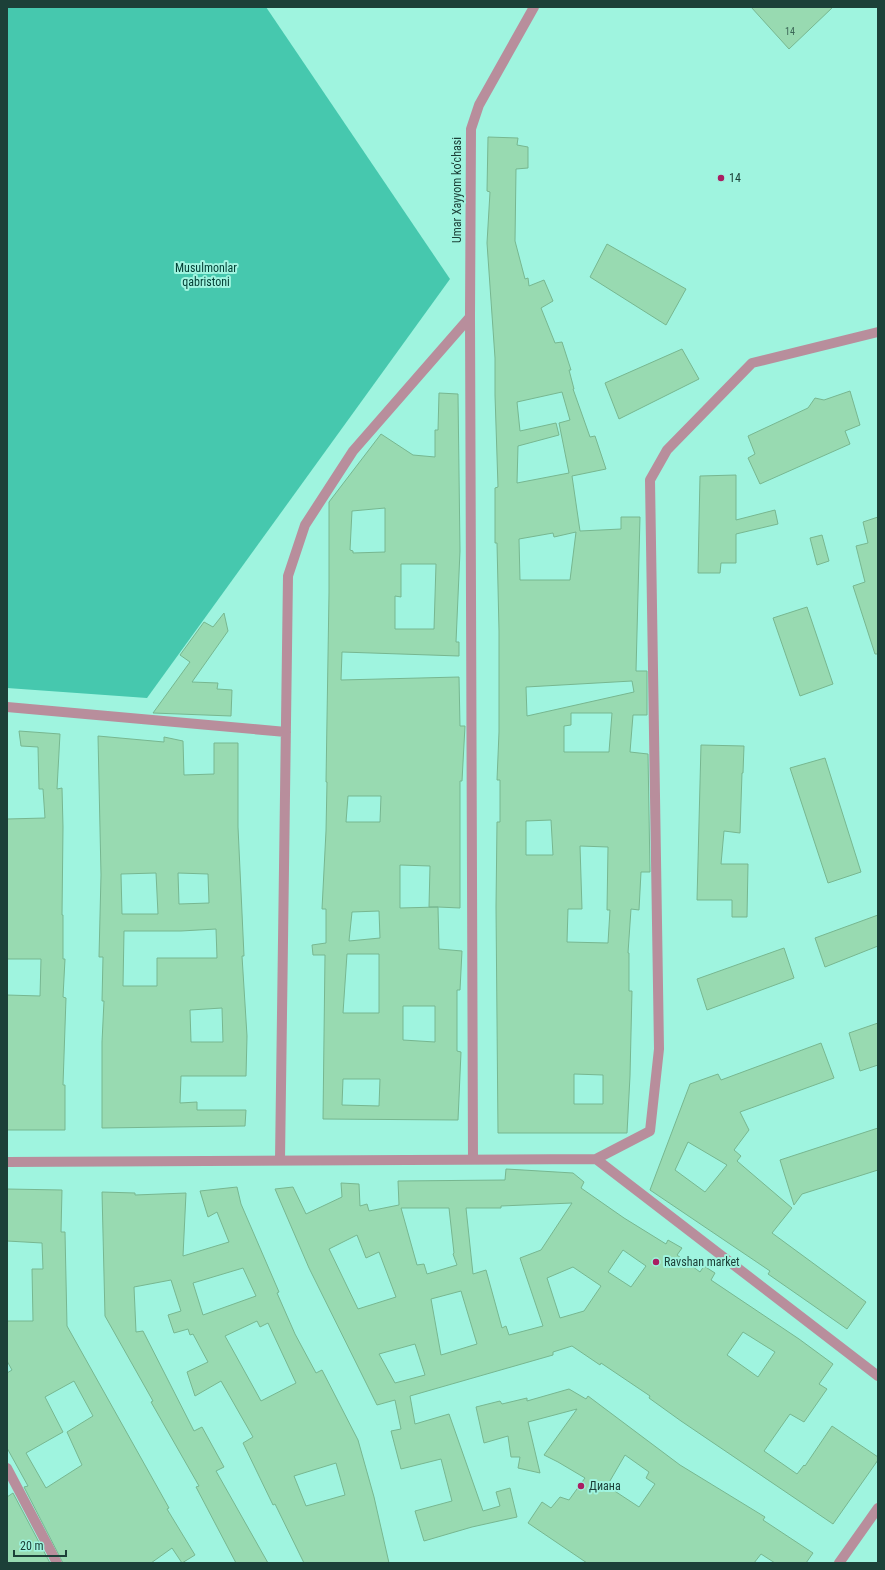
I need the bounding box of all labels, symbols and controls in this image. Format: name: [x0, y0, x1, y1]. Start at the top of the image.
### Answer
house number: 14: [785, 26, 795, 37]
street label: Umar Xayyom ko‘chasi: [450, 137, 464, 243]
place label: 14: [729, 171, 741, 185]
marker: 14: [716, 173, 726, 183]
park label: Musulmonlar qabristoni: [175, 261, 237, 289]
place label: Ravshan market: [664, 1255, 740, 1269]
marker: Ravshan market: [651, 1257, 661, 1267]
place label: Диана: [589, 1479, 621, 1493]
marker: Диана: [576, 1481, 586, 1491]
scale bar: [14, 1532, 66, 1558]
text: 20 m: [20, 1539, 44, 1553]

